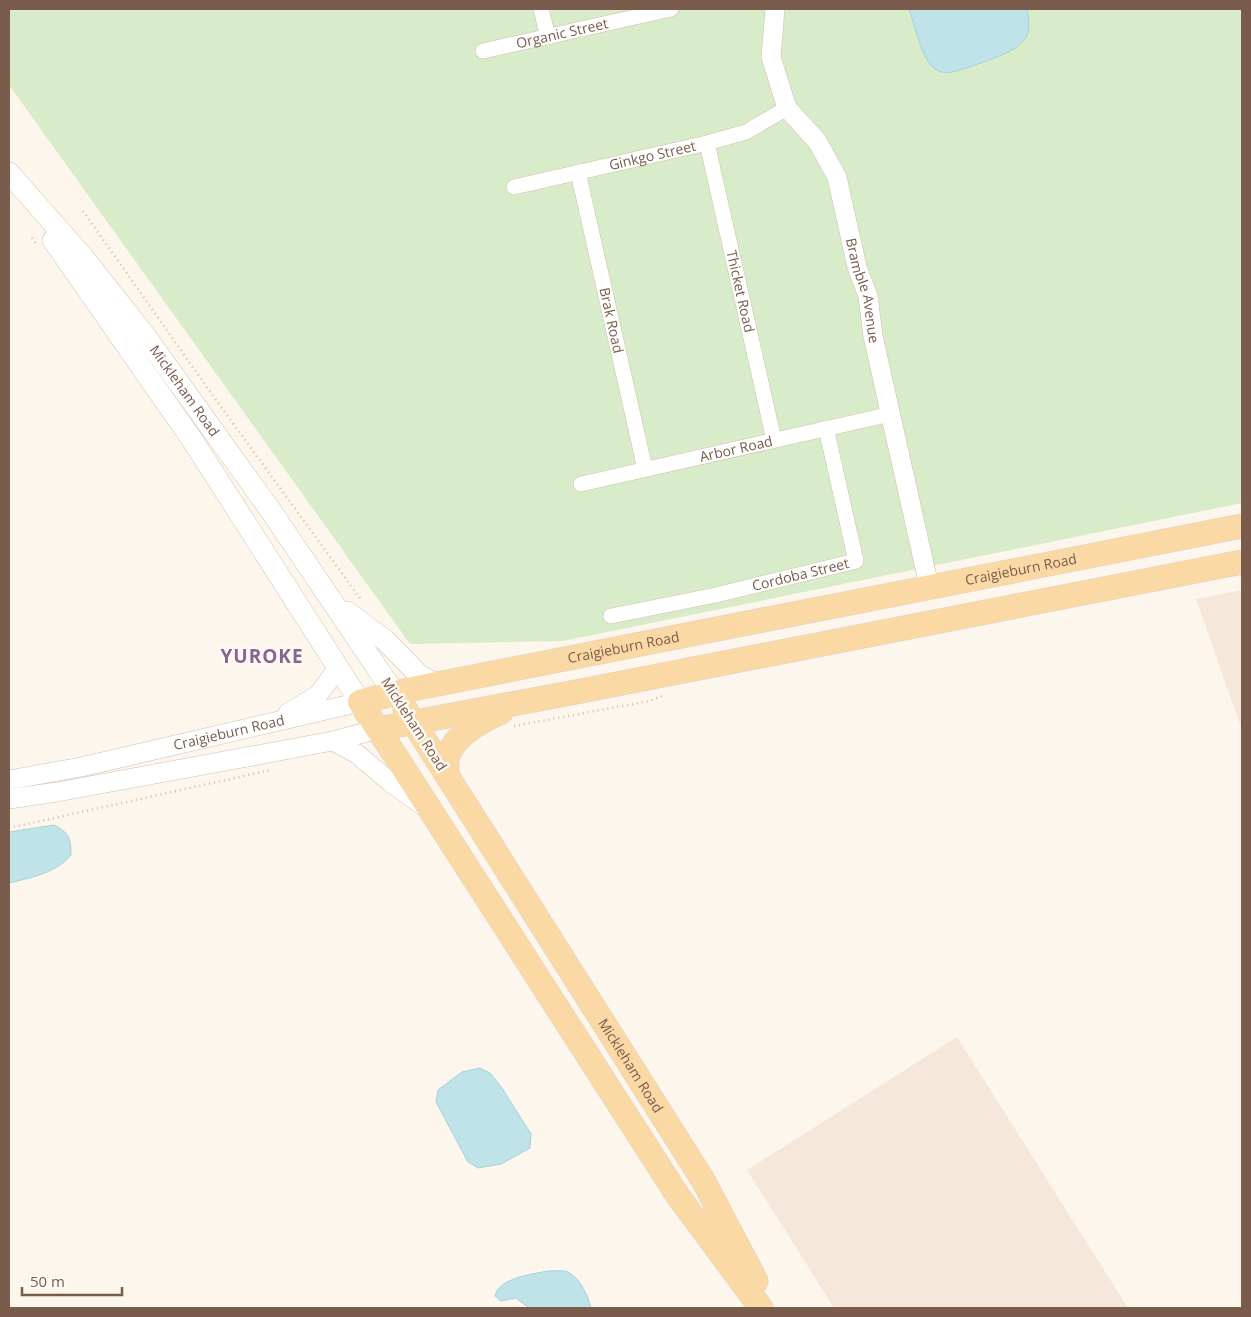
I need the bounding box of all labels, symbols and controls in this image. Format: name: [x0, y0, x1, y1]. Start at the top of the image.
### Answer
street label: Organic Street: [514, 13, 610, 52]
street label: Ginkgo Street: [607, 136, 698, 174]
street label: Bramble Avenue: [842, 236, 884, 345]
street label: Thicket Road: [722, 248, 759, 334]
street label: Brak Road: [595, 285, 629, 355]
street label: Mickleham Road: [146, 341, 224, 440]
street label: Arbor Road: [698, 431, 774, 466]
street label: Craigieburn Road: [963, 549, 1078, 589]
street label: Cordoba Street: [750, 553, 851, 595]
street label: Craigieburn Road: [566, 627, 681, 667]
district label: YUROKE: [220, 643, 304, 669]
street label: Mickleham Road: [377, 673, 452, 774]
street label: Craigieburn Road: [171, 710, 286, 754]
street label: Mickleham Road: [594, 1015, 668, 1116]
scale bar: [22, 1264, 122, 1296]
text: 50 m: [30, 1271, 65, 1291]

